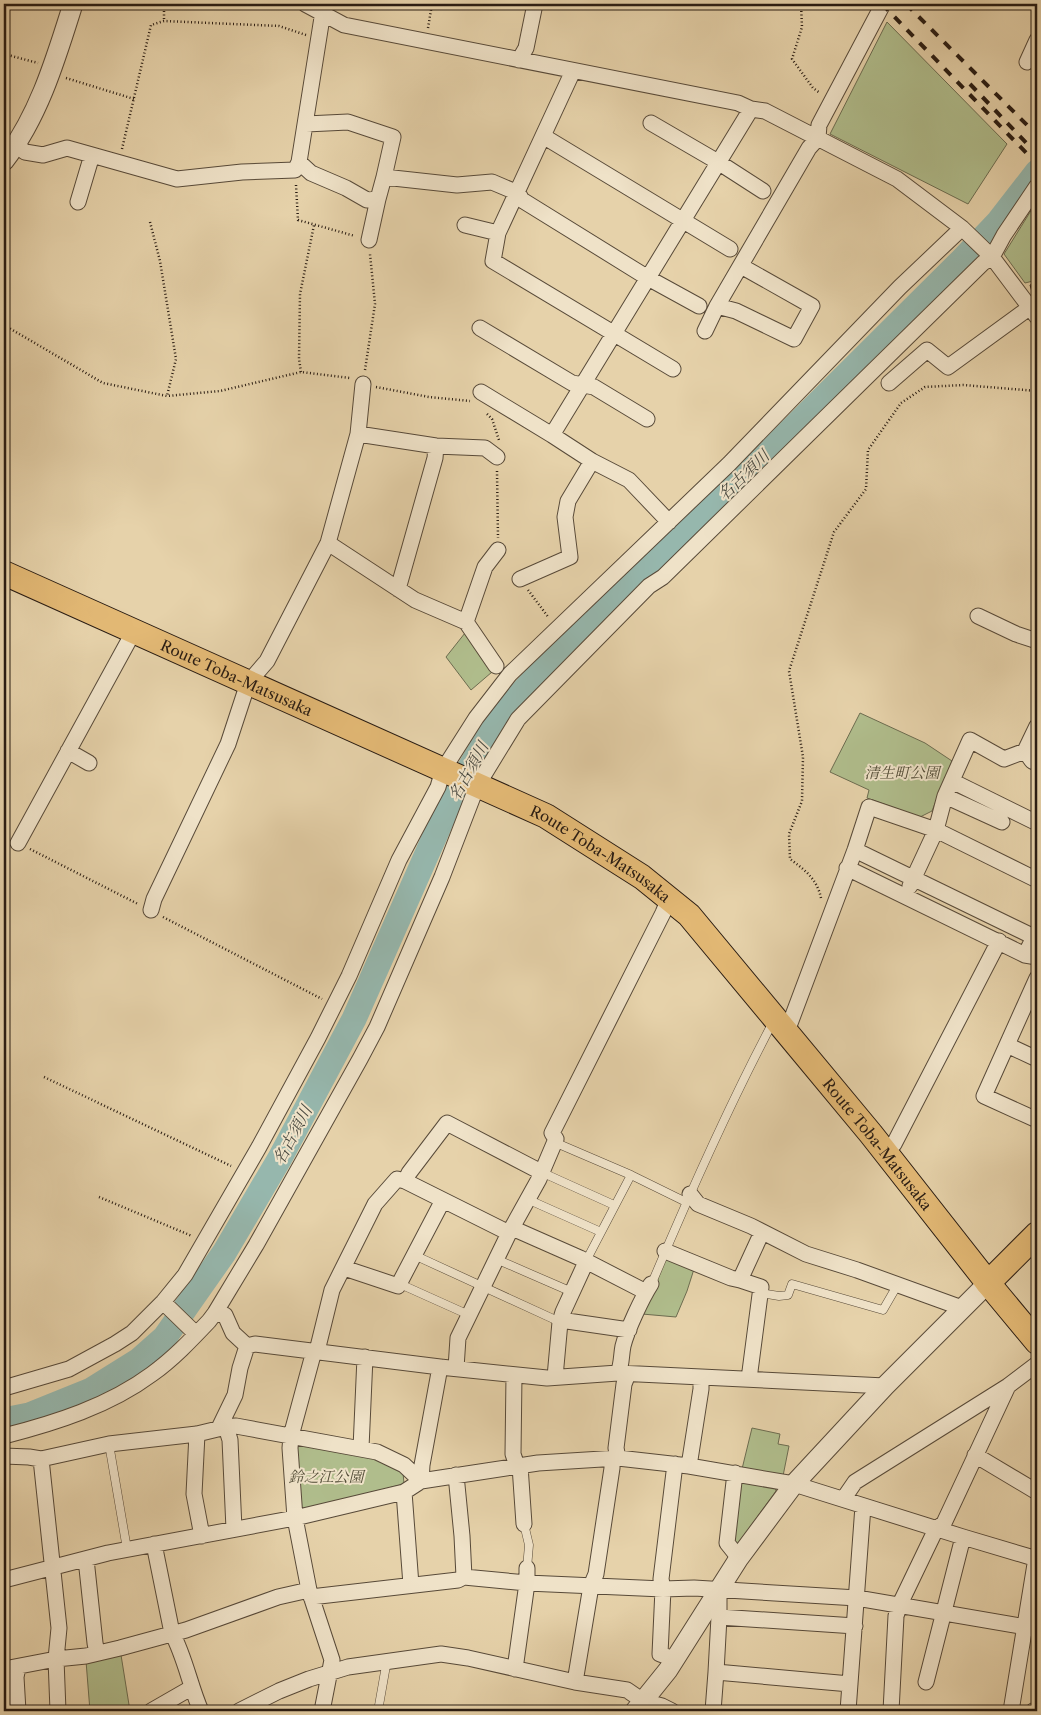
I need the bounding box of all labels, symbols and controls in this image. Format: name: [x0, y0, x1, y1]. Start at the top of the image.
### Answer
water label: 名古須川: [713, 444, 774, 504]
street label: Route Toba-Matsusaka: [158, 635, 316, 720]
water label: 名古須川: [444, 736, 493, 804]
park label: 清生町公園: [864, 763, 942, 782]
street label: Route Toba-Matsusaka: [527, 801, 675, 906]
street label: Route Toba-Matsusaka: [819, 1074, 937, 1214]
water label: 名古須川: [268, 1100, 317, 1168]
park label: 鈴之江公園: [288, 1467, 366, 1486]

